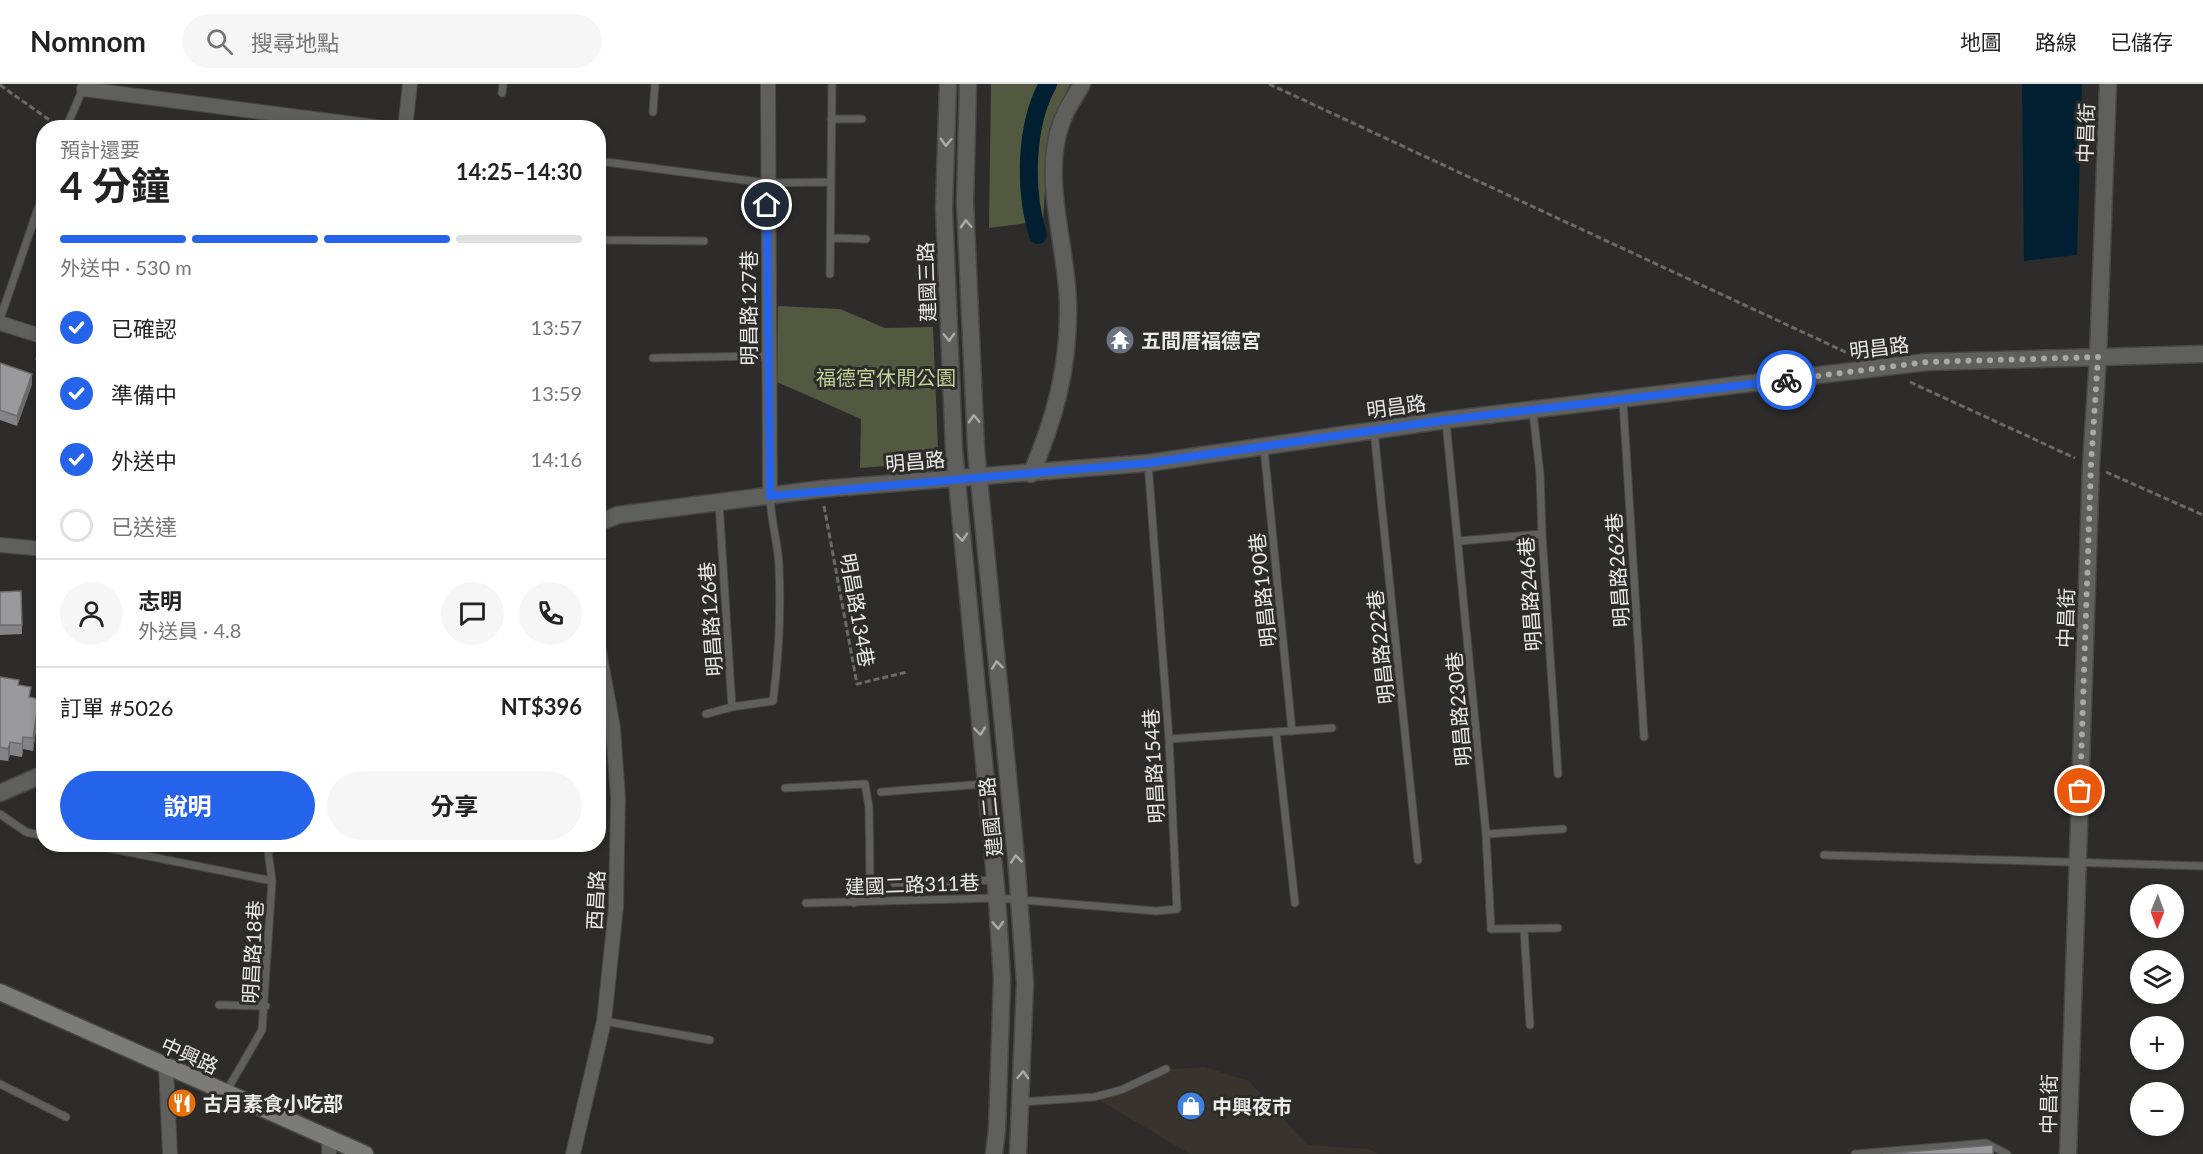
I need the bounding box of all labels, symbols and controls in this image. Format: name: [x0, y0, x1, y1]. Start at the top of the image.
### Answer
search box: [182, 14, 602, 68]
text: Nomnom: [30, 24, 146, 58]
icon: search: [203, 25, 236, 58]
text: 搜尋地點: [251, 29, 339, 56]
text: 地圖: [1960, 29, 2002, 54]
text: 路線: [2035, 29, 2077, 54]
text: 已儲存: [2110, 29, 2173, 54]
street label: 中昌街: [2072, 103, 2098, 163]
text: 預計還要: [60, 137, 140, 161]
one-way arrow: [940, 138, 952, 147]
text: 14:25–14:30: [456, 158, 582, 185]
text: 4 分鐘: [60, 162, 170, 208]
pin: [741, 179, 792, 230]
icon: home: [750, 188, 783, 221]
one-way arrow: [959, 220, 972, 229]
street label: 建國三路: [913, 242, 939, 322]
street label: 明昌路127巷: [736, 251, 760, 365]
text: 外送中 · 530 m: [60, 255, 192, 279]
icon: check: [60, 311, 93, 344]
text: 已確認: [111, 315, 177, 342]
text: 13:57: [531, 315, 582, 339]
temple icon: 五間厝福德宮: [1104, 324, 1136, 356]
place label: 五間厝福德宮: [1141, 328, 1261, 352]
street label: 明昌路: [1848, 331, 1910, 363]
one-way arrow: [943, 333, 956, 342]
courier: [1756, 350, 1816, 410]
icon: bike: [1770, 364, 1803, 397]
park label: 福德宮休閒公園: [816, 365, 956, 389]
icon: check: [60, 377, 93, 410]
text: 準備中: [111, 381, 177, 408]
text: 13:59: [531, 381, 582, 405]
street label: 明昌路: [1365, 390, 1427, 422]
one-way arrow: [968, 415, 981, 424]
icon: check: [60, 443, 93, 476]
street label: 明昌路: [884, 446, 946, 476]
text: 外送中: [111, 447, 177, 474]
text: 14:16: [531, 447, 582, 471]
street label: 明昌路262巷: [1601, 512, 1633, 628]
text: 已送達: [111, 513, 177, 540]
one-way arrow: [955, 532, 968, 541]
street label: 明昌路190巷: [1244, 532, 1280, 648]
street label: 明昌路246巷: [1513, 536, 1545, 652]
street label: 明昌路134巷: [836, 551, 880, 669]
street label: 明昌路126巷: [694, 561, 726, 677]
button: person: [60, 582, 123, 645]
button: chat: [441, 582, 504, 645]
button: phone: [519, 582, 582, 645]
text: 志明: [138, 587, 182, 614]
street label: 中昌街: [2052, 588, 2078, 648]
street label: 明昌路222巷: [1362, 589, 1398, 705]
text: 外送員 · 4.8: [138, 618, 241, 642]
street label: 明昌路230巷: [1441, 651, 1475, 767]
one-way arrow: [991, 661, 1004, 670]
text: NT$396: [501, 693, 582, 720]
text: 訂單 #5026: [60, 694, 173, 721]
street label: 明昌路154巷: [1138, 708, 1168, 824]
one-way arrow: [973, 727, 986, 736]
pin: [2054, 765, 2105, 816]
button: 說明: [60, 771, 315, 840]
button: 分享: [327, 771, 582, 840]
icon: bag: [2063, 774, 2096, 807]
street label: 建國二路: [974, 776, 1006, 858]
one-way arrow: [1010, 855, 1023, 864]
street label: 西昌路: [581, 869, 609, 931]
street label: 建國二路311巷: [844, 870, 980, 898]
north arrow: [2130, 884, 2184, 938]
map controls: [2130, 884, 2184, 1136]
street label: 明昌路18巷: [237, 900, 267, 1004]
one-way arrow: [992, 921, 1005, 930]
button: layers: [2130, 950, 2184, 1004]
button: +: [2130, 1016, 2184, 1070]
street label: 中興路: [158, 1032, 222, 1078]
one-way arrow: [1016, 1070, 1029, 1079]
street label: 中昌街: [2035, 1074, 2061, 1134]
button: −: [2130, 1082, 2184, 1136]
restaurant icon: 古月素食小吃部: [166, 1087, 198, 1119]
shop icon: 中興夜市: [1175, 1090, 1207, 1122]
place label: 古月素食小吃部: [203, 1091, 343, 1115]
place label: 中興夜市: [1212, 1094, 1292, 1118]

